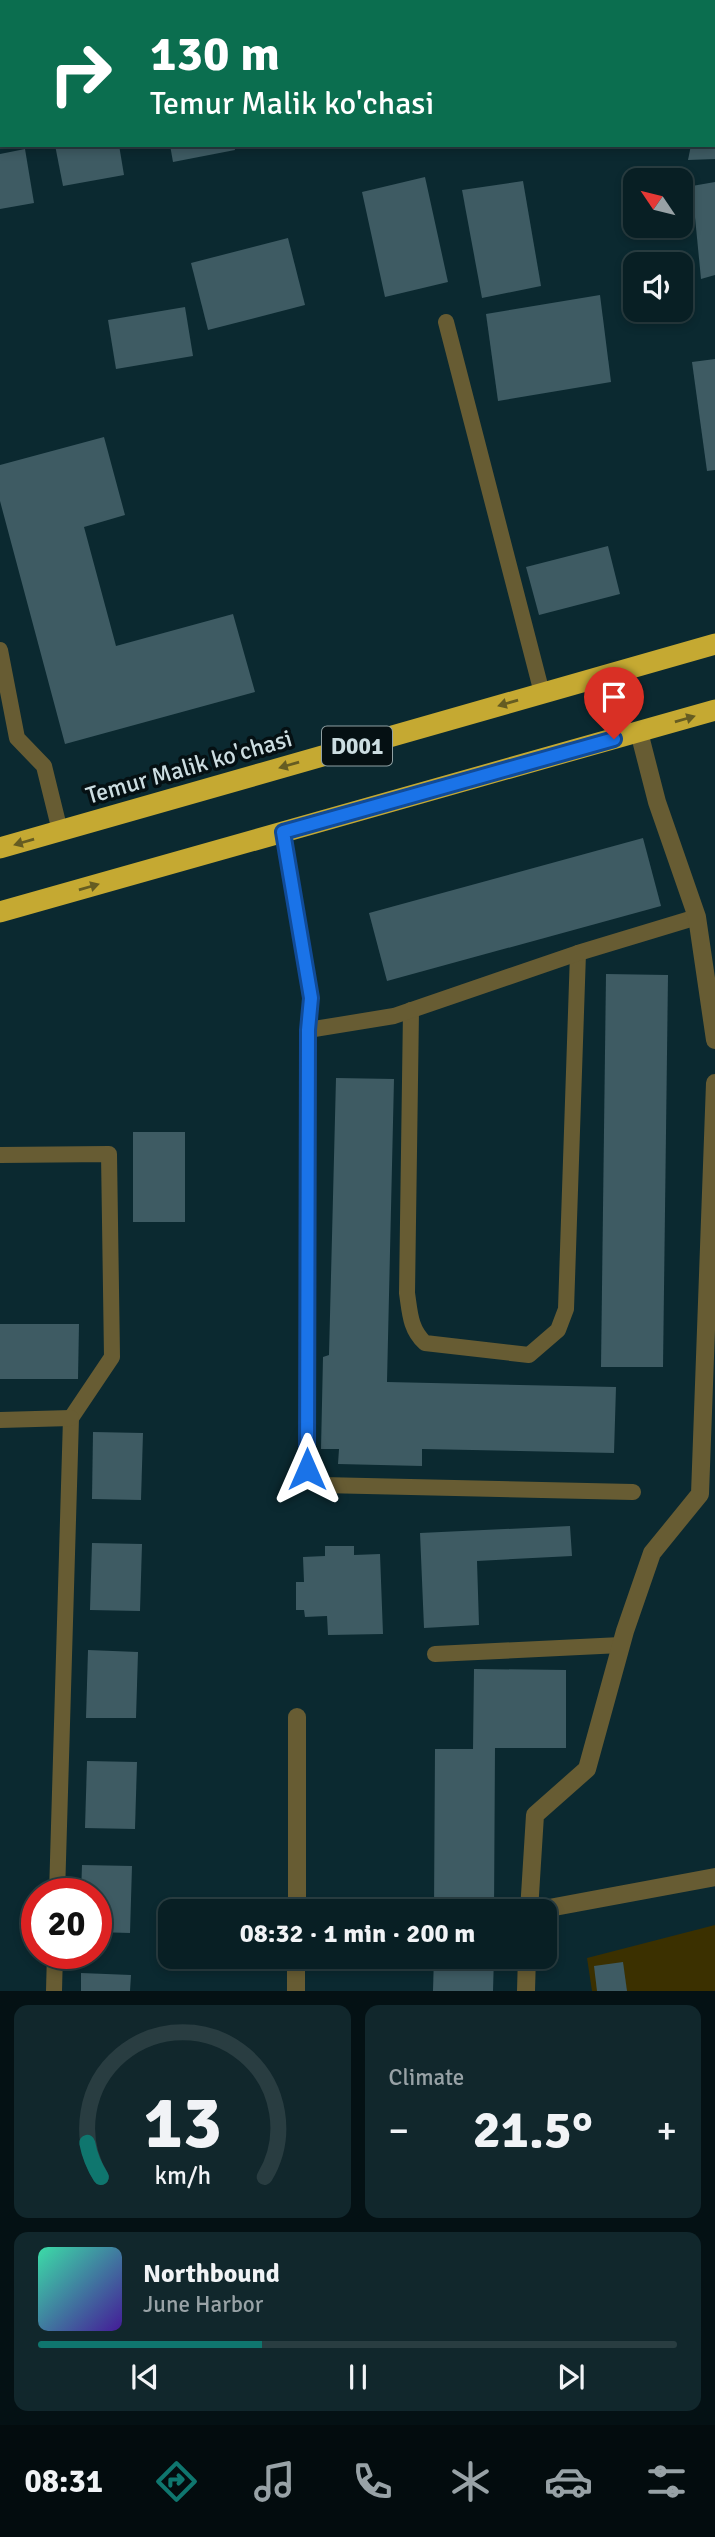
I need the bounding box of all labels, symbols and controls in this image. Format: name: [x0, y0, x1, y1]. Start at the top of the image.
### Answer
text: 130 m: [150, 24, 280, 84]
icon: right: [35, 28, 126, 119]
text: Temur Malik ko'chasi: [150, 84, 434, 123]
north arrow: [623, 168, 693, 238]
map controls: [623, 168, 693, 322]
button: sound: [623, 252, 693, 322]
pin: [584, 667, 644, 739]
icon: arrive: [595, 678, 633, 716]
one-way arrow: [497, 698, 519, 709]
one-way arrow: [675, 713, 696, 723]
street label: Temur Malik ko'chasi: [82, 723, 296, 811]
road number: D001: [322, 726, 392, 766]
one-way arrow: [279, 761, 300, 771]
one-way arrow: [13, 837, 34, 847]
one-way arrow: [78, 881, 100, 892]
position arrow: [270, 1432, 344, 1506]
speed limit sign: 20: [21, 1878, 112, 1969]
text: 08:32 · 1 min · 200 m: [240, 1918, 475, 1950]
text: Climate: [389, 2063, 464, 2092]
text: 13: [143, 2080, 222, 2169]
text: 21.5°: [473, 2098, 593, 2162]
text: −: [389, 2107, 409, 2154]
text: +: [656, 2107, 677, 2154]
text: km/h: [154, 2160, 211, 2191]
text: Northbound: [143, 2258, 280, 2290]
text: June Harbor: [143, 2290, 263, 2319]
icon: previous: [126, 2358, 164, 2396]
icon: pause: [339, 2358, 377, 2396]
icon: next: [552, 2358, 590, 2396]
icon: directions: [152, 2457, 201, 2506]
icon: music: [250, 2457, 299, 2506]
icon: phone: [348, 2457, 397, 2506]
icon: climate: [446, 2457, 495, 2506]
icon: car: [544, 2457, 593, 2506]
icon: filters: [642, 2457, 691, 2506]
text: 08:31: [24, 2462, 103, 2501]

